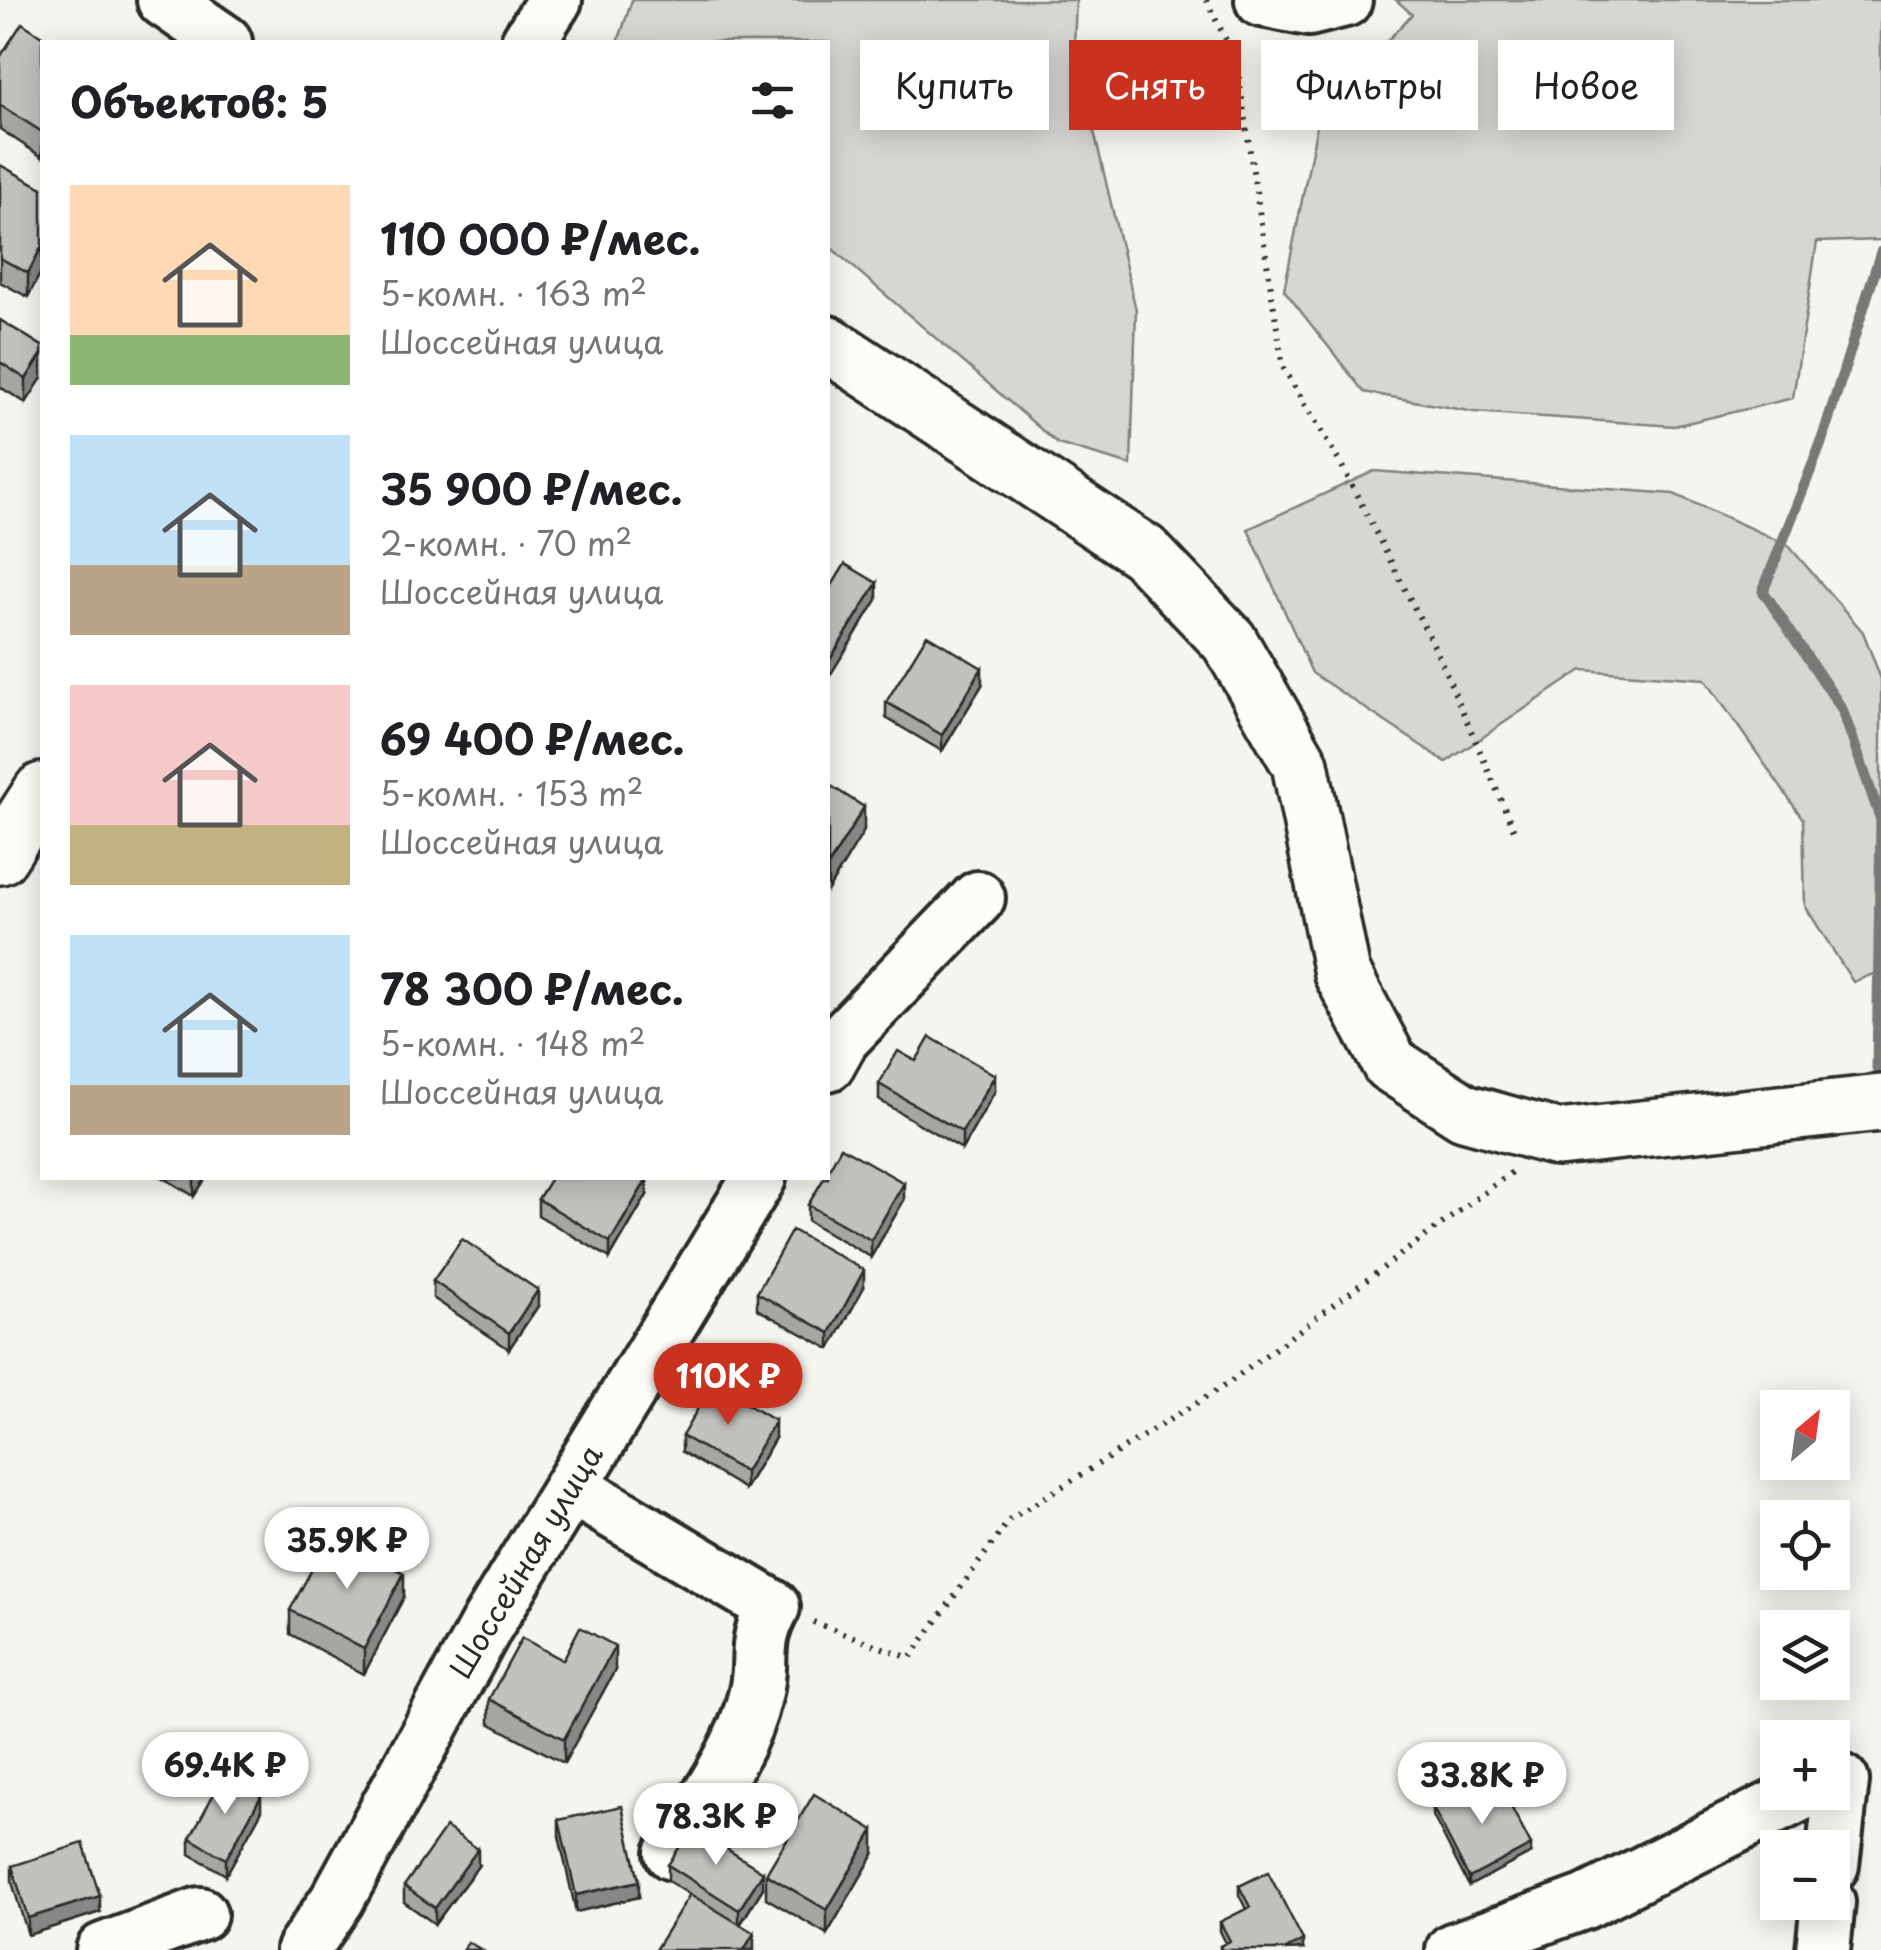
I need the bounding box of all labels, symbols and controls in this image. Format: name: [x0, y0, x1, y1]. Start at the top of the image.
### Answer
chip: Купить: [860, 40, 1049, 130]
chip: Снять: [1069, 40, 1241, 130]
chip: Фильтры: [1261, 40, 1478, 130]
chip: Новое: [1498, 40, 1674, 130]
text: Объектов: 5: [70, 69, 329, 132]
icon: filters: [745, 73, 800, 128]
text: 110 000 ₽/мес.: [380, 206, 700, 269]
icon: home: [150, 225, 270, 345]
text: 5-комн. · 163 m²: [380, 269, 647, 317]
text: Шоссейная улица: [380, 317, 664, 365]
text: 35 900 ₽/мес.: [380, 456, 683, 519]
icon: home: [150, 475, 270, 595]
text: 2-комн. · 70 m²: [380, 519, 632, 567]
text: Шоссейная улица: [380, 567, 664, 615]
text: 69 400 ₽/мес.: [380, 706, 685, 769]
icon: home: [150, 725, 270, 845]
text: 5-комн. · 153 m²: [380, 769, 643, 817]
text: Шоссейная улица: [380, 817, 664, 865]
text: 78 300 ₽/мес.: [380, 956, 684, 1019]
icon: home: [150, 975, 270, 1095]
text: 5-комн. · 148 m²: [380, 1019, 646, 1067]
text: Шоссейная улица: [380, 1067, 664, 1115]
pin: 110K ₽: [647, 1343, 809, 1428]
text: 110K ₽: [676, 1351, 780, 1399]
north arrow: [1760, 1390, 1850, 1480]
map controls: [1760, 1390, 1850, 1920]
street label: Шоссейная улица: [437, 1435, 613, 1686]
button: locate: [1760, 1500, 1850, 1590]
pin: 35.9K ₽: [255, 1507, 439, 1592]
text: 35.9K ₽: [286, 1515, 408, 1563]
button: layers: [1760, 1610, 1850, 1700]
button: +: [1760, 1720, 1850, 1810]
pin: 69.4K ₽: [133, 1732, 317, 1817]
text: 69.4K ₽: [164, 1740, 286, 1788]
pin: 33.8K ₽: [1390, 1742, 1574, 1827]
text: 33.8K ₽: [1420, 1750, 1544, 1798]
pin: 78.3K ₽: [624, 1783, 808, 1868]
text: 78.3K ₽: [655, 1791, 777, 1839]
button: −: [1760, 1830, 1850, 1920]

